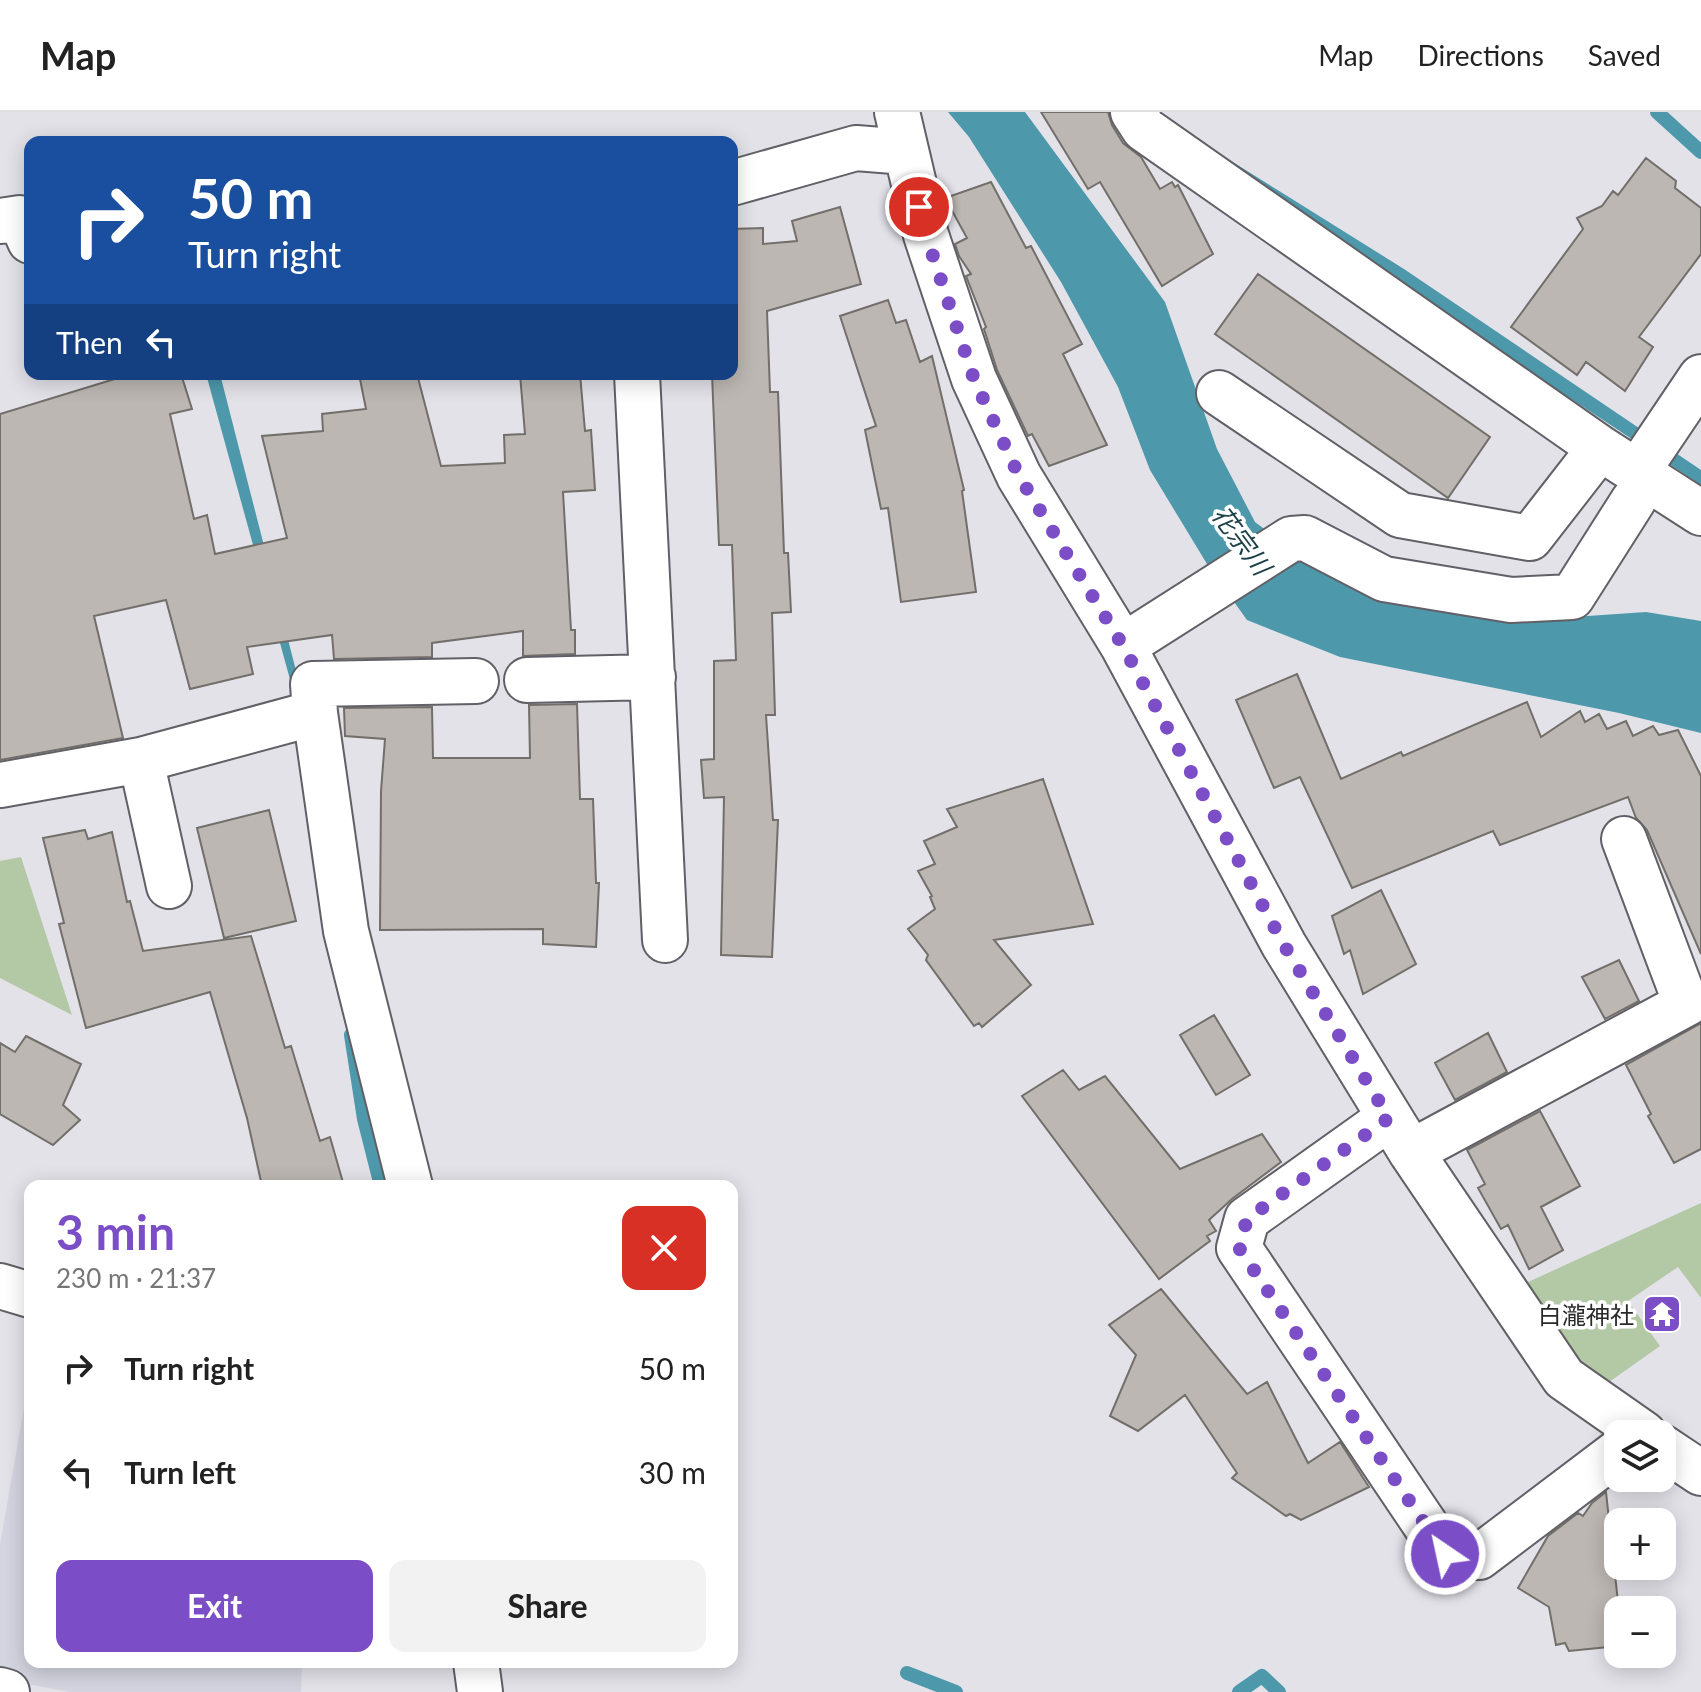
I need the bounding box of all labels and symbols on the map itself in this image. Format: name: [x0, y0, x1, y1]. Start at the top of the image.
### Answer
pin: [885, 173, 953, 241]
water label: 花宗川: [1206, 499, 1280, 583]
temple icon: 白瀧神社: [1641, 1293, 1683, 1335]
place label: 白瀧神社: [1538, 1300, 1634, 1329]
position arrow: [1403, 1512, 1487, 1596]

